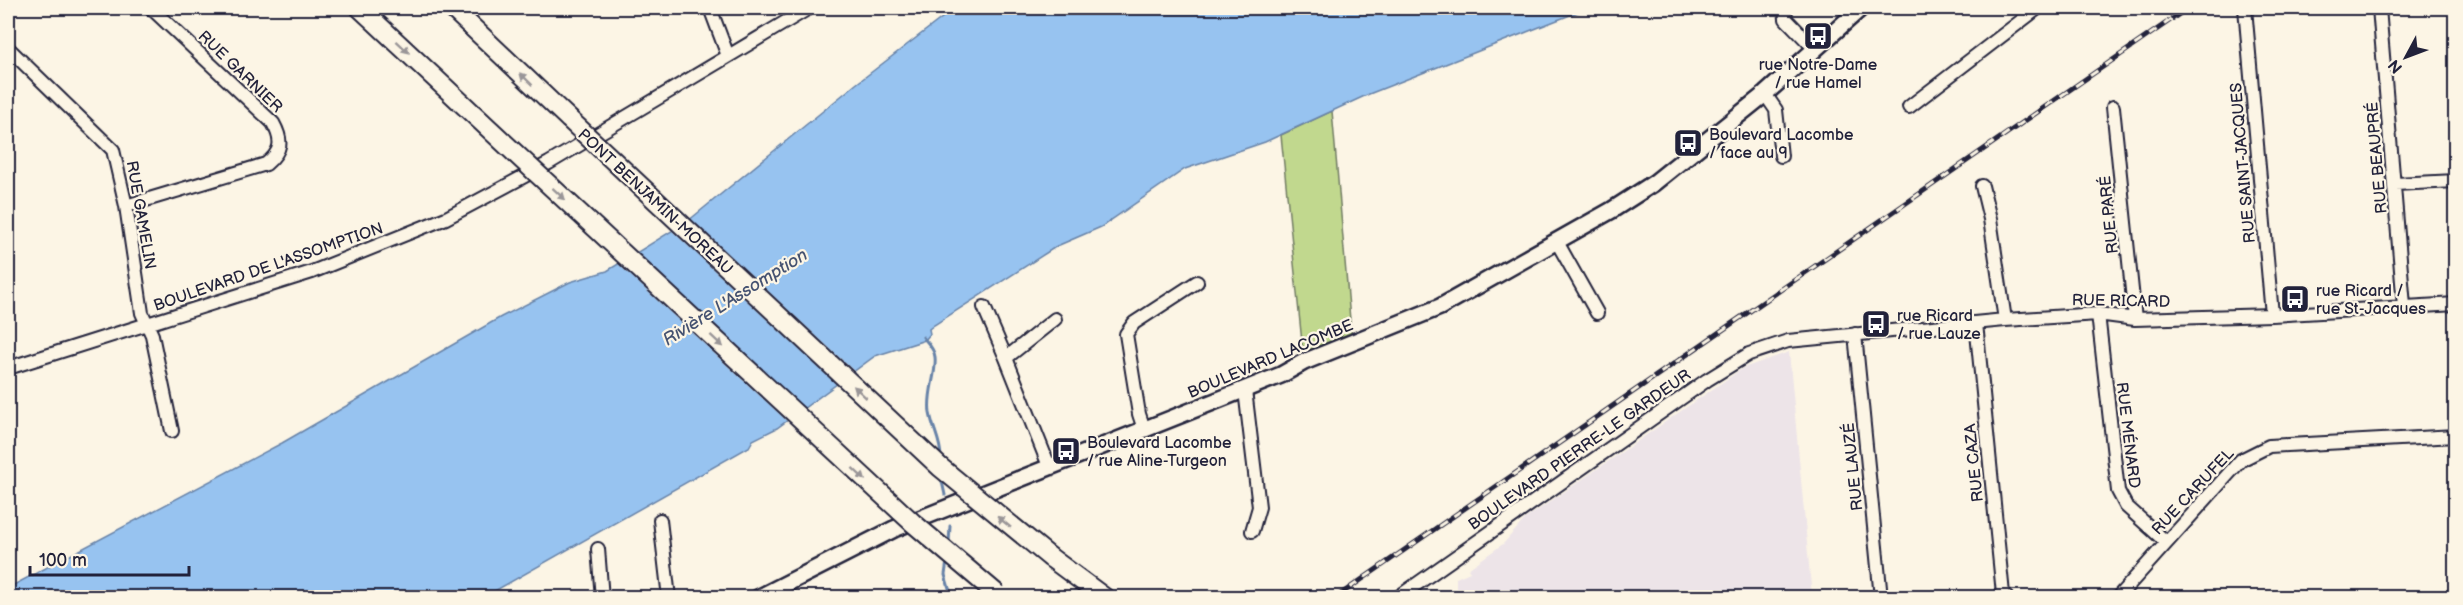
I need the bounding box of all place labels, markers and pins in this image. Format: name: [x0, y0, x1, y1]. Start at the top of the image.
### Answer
bus stop icon: rue Notre-Dame / rue Hamel: [1802, 20, 1834, 52]
place label: rue Notre-Dame / rue Hamel: [1759, 56, 1878, 93]
place label: Boulevard Lacombe / face au 9: [1709, 126, 1854, 163]
bus stop icon: Boulevard Lacombe / face au 9: [1672, 127, 1704, 159]
place label: rue Ricard / rue St-Jacques: [2316, 282, 2426, 319]
bus stop icon: rue Ricard / rue St-Jacques: [2279, 283, 2311, 315]
place label: rue Ricard / rue Lauze: [1897, 307, 1981, 344]
bus stop icon: rue Ricard / rue Lauze: [1860, 308, 1892, 340]
place label: Boulevard Lacombe / rue Aline-Turgeon: [1087, 434, 1232, 471]
bus stop icon: Boulevard Lacombe / rue Aline-Turgeon: [1050, 435, 1082, 467]

